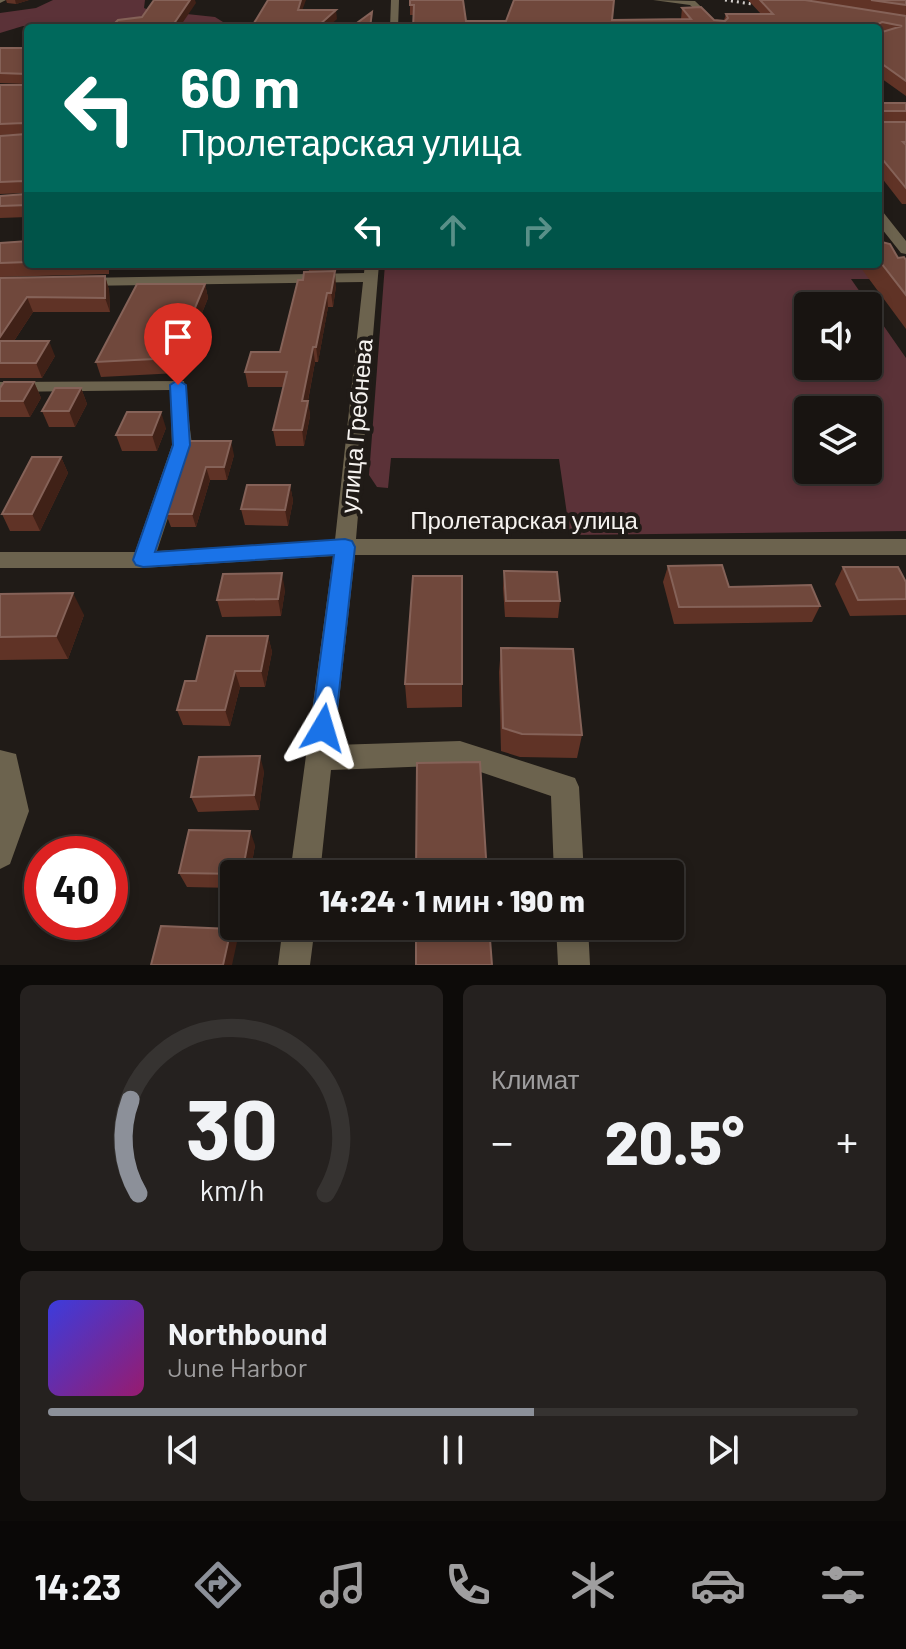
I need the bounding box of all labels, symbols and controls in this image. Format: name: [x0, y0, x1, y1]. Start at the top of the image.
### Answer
text: 60 m: [180, 52, 300, 119]
icon: left: [48, 56, 152, 160]
text: Пролетарская улица: [180, 120, 521, 163]
icon: left: [347, 208, 391, 252]
icon: ahead: [431, 208, 475, 252]
icon: right: [515, 208, 559, 252]
map controls: [794, 292, 882, 484]
button: sound: [794, 292, 882, 380]
pin: [144, 303, 212, 385]
icon: arrive: [156, 315, 200, 359]
street label: улица Гребнева: [333, 337, 378, 514]
button: layers: [794, 396, 882, 484]
street label: Пролетарская улица: [410, 505, 638, 534]
position arrow: [281, 686, 365, 770]
speed limit sign: 40: [24, 836, 128, 940]
text: 14:24 · 1 мин · 190 m: [319, 882, 585, 918]
text: Климат: [491, 1063, 580, 1094]
text: 30: [185, 1077, 278, 1177]
text: 20.5°: [605, 1105, 744, 1177]
text: −: [491, 1114, 513, 1167]
text: +: [836, 1114, 858, 1167]
text: km/h: [199, 1172, 264, 1207]
text: Northbound: [168, 1315, 327, 1351]
text: June Harbor: [168, 1351, 307, 1382]
icon: previous: [161, 1428, 205, 1472]
icon: pause: [431, 1428, 475, 1472]
icon: next: [701, 1428, 745, 1472]
icon: directions: [190, 1557, 246, 1613]
icon: music: [315, 1557, 371, 1613]
icon: phone: [440, 1557, 496, 1613]
icon: climate: [565, 1557, 621, 1613]
icon: car: [690, 1557, 746, 1613]
icon: filters: [815, 1557, 871, 1613]
text: 14:23: [35, 1564, 121, 1607]

